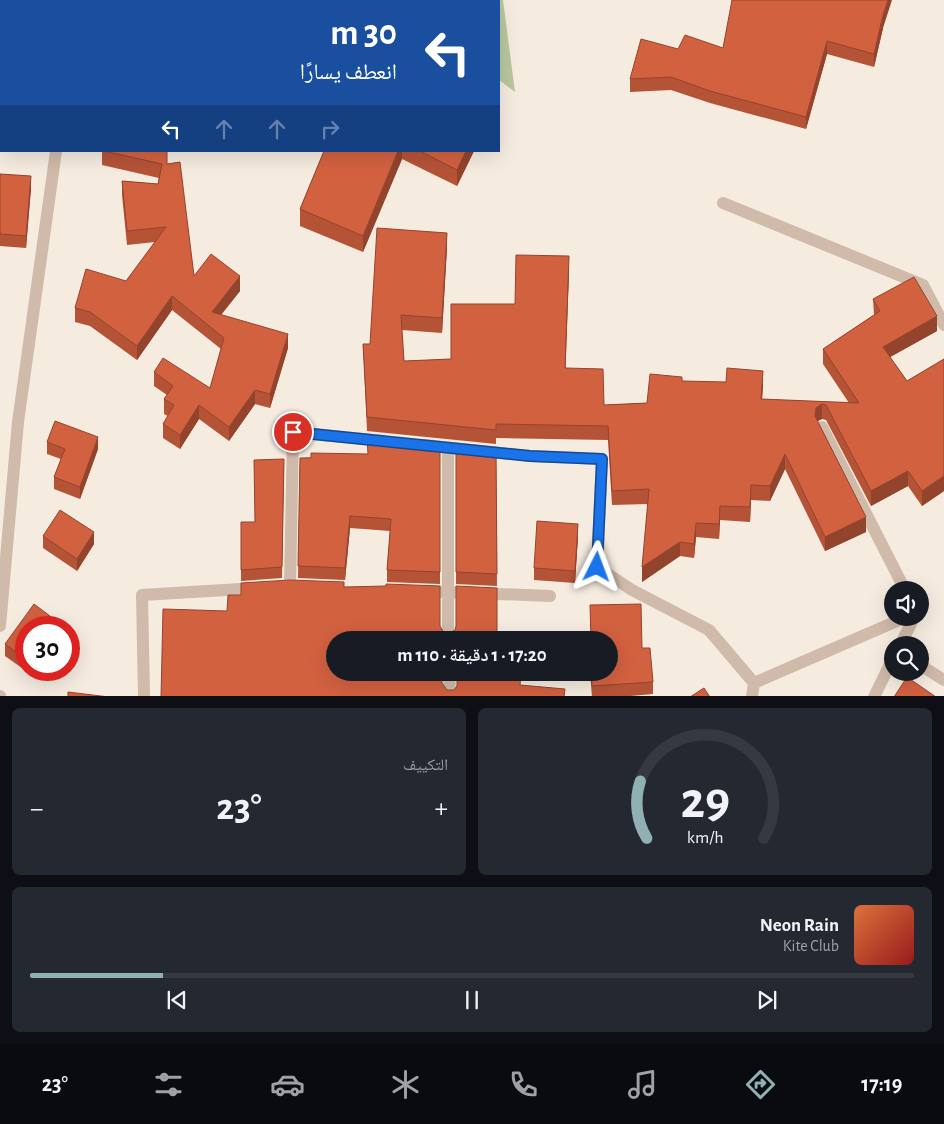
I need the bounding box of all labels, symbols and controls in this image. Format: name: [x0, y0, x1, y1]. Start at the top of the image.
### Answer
text: 30 m: [330, 16, 397, 51]
icon: left: [415, 20, 480, 85]
text: انعطف يسارًا: [300, 61, 397, 83]
icon: left: [157, 115, 185, 143]
icon: ahead: [210, 115, 238, 143]
icon: ahead: [263, 115, 291, 143]
icon: right: [316, 115, 344, 143]
pin: [272, 411, 314, 453]
icon: arrive: [279, 418, 307, 446]
position arrow: [570, 540, 622, 592]
map controls: [884, 581, 929, 681]
button: sound: [884, 581, 929, 626]
speed limit sign: 30: [15, 616, 80, 681]
button: search: [884, 636, 929, 681]
text: 17:20 · 1 دقيقة · 110 m: [397, 646, 547, 665]
text: التكييف: [403, 757, 448, 773]
text: 29: [680, 775, 730, 827]
text: 23°: [216, 789, 262, 827]
text: −: [30, 795, 43, 823]
text: +: [435, 795, 448, 823]
text: km/h: [687, 829, 723, 847]
text: Neon Rain: [760, 916, 839, 935]
text: Kite Club: [783, 938, 839, 954]
icon: previous: [163, 986, 191, 1014]
icon: pause: [458, 986, 486, 1014]
icon: next: [753, 986, 781, 1014]
icon: filters: [151, 1067, 186, 1102]
icon: car: [270, 1067, 305, 1102]
icon: climate: [388, 1067, 423, 1102]
icon: phone: [506, 1067, 541, 1102]
icon: music: [625, 1067, 660, 1102]
icon: directions: [743, 1067, 778, 1102]
text: 23°: [42, 1073, 68, 1095]
text: 17:19: [861, 1073, 902, 1095]

